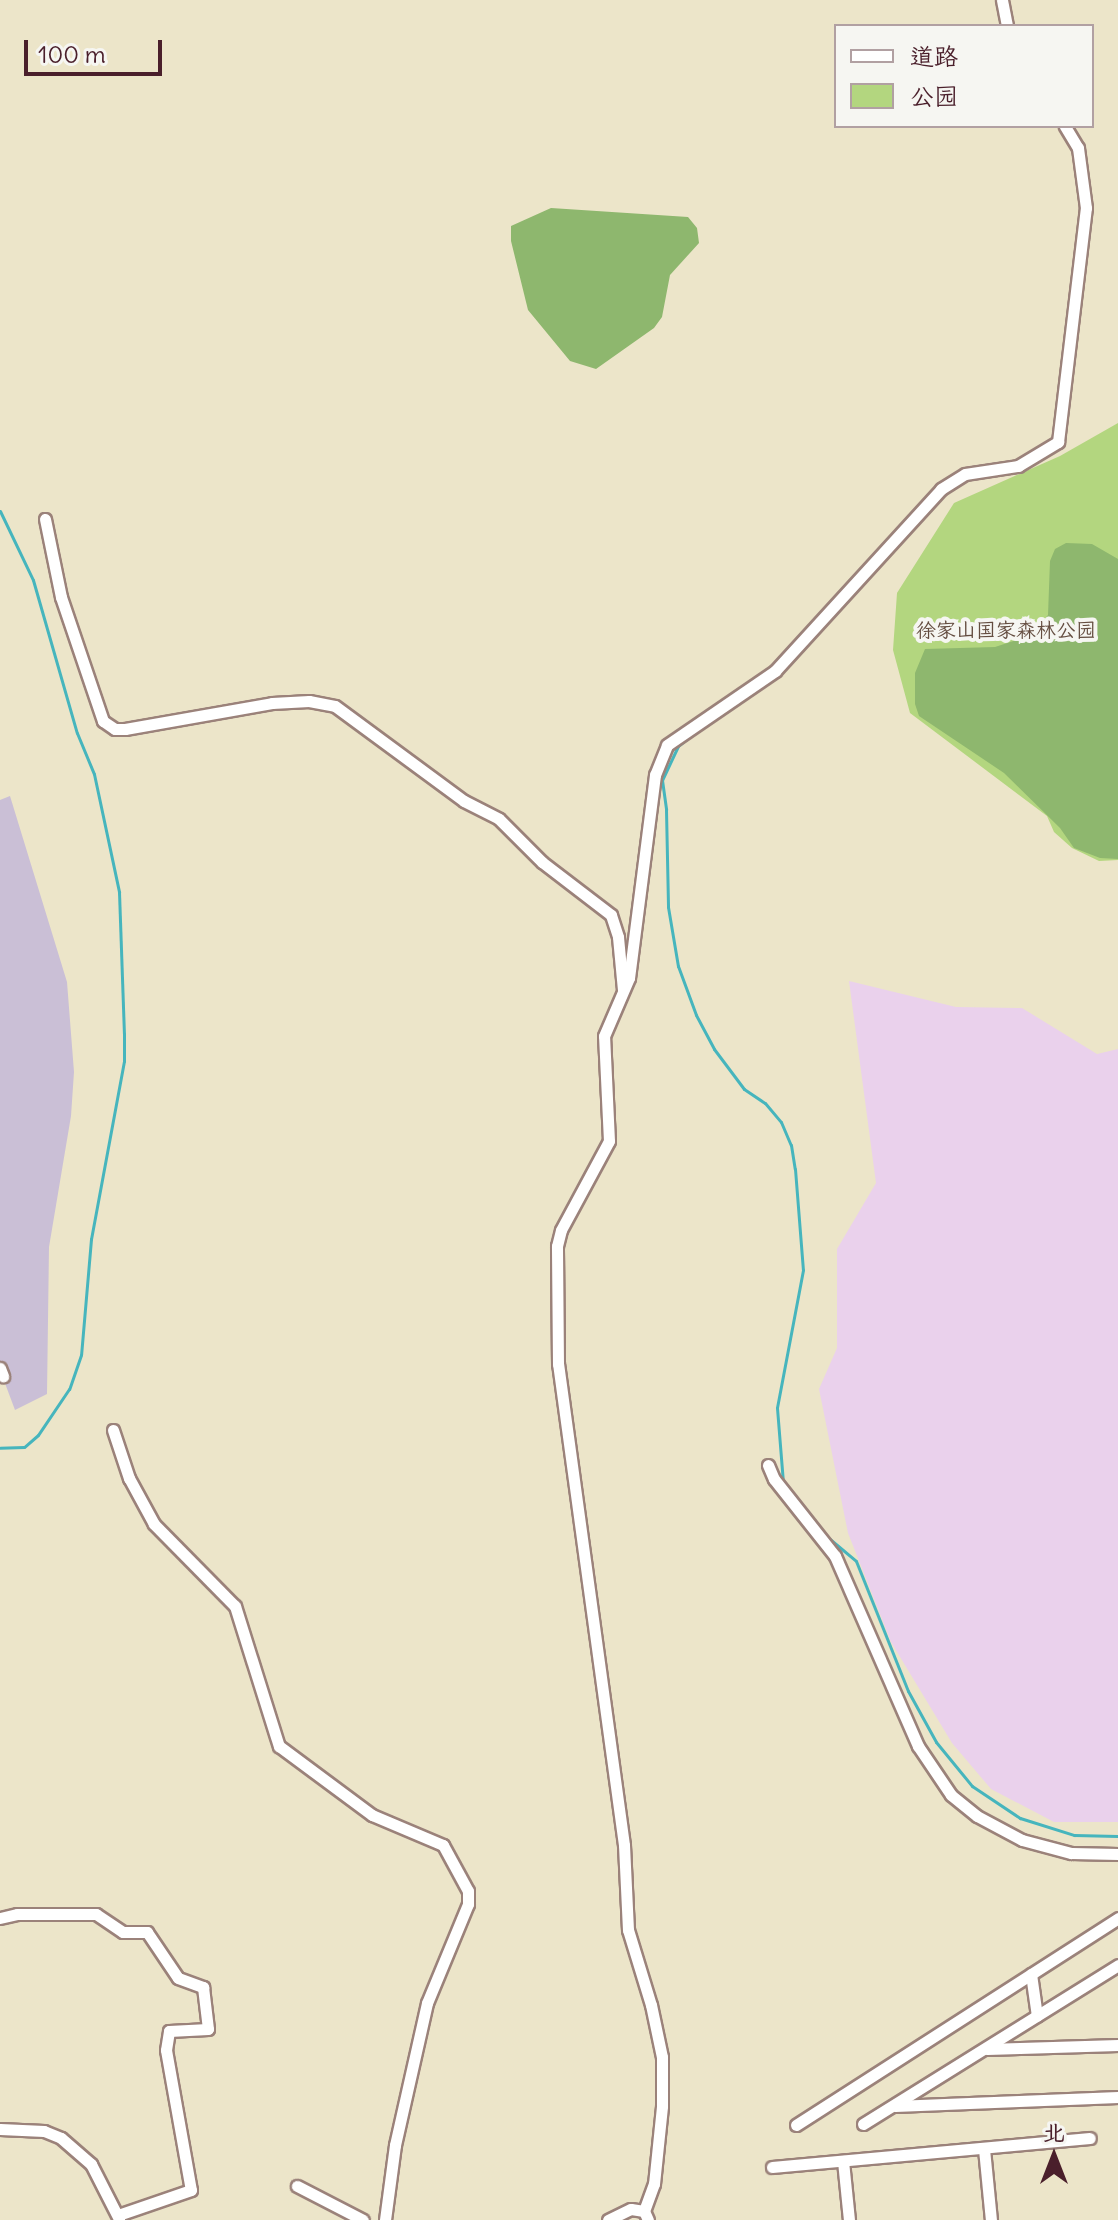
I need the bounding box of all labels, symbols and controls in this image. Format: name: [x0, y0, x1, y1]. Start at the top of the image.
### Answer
scale bar: [28, 24, 166, 74]
legend: [834, 24, 1094, 128]
text: 100 m: [38, 39, 106, 69]
text: 道路: [910, 41, 958, 71]
text: 公园: [910, 81, 958, 111]
park label: 徐家山国家森林公园: [916, 617, 1096, 641]
north arrow: [1014, 2116, 1094, 2196]
text: 北: [1043, 2118, 1065, 2146]

